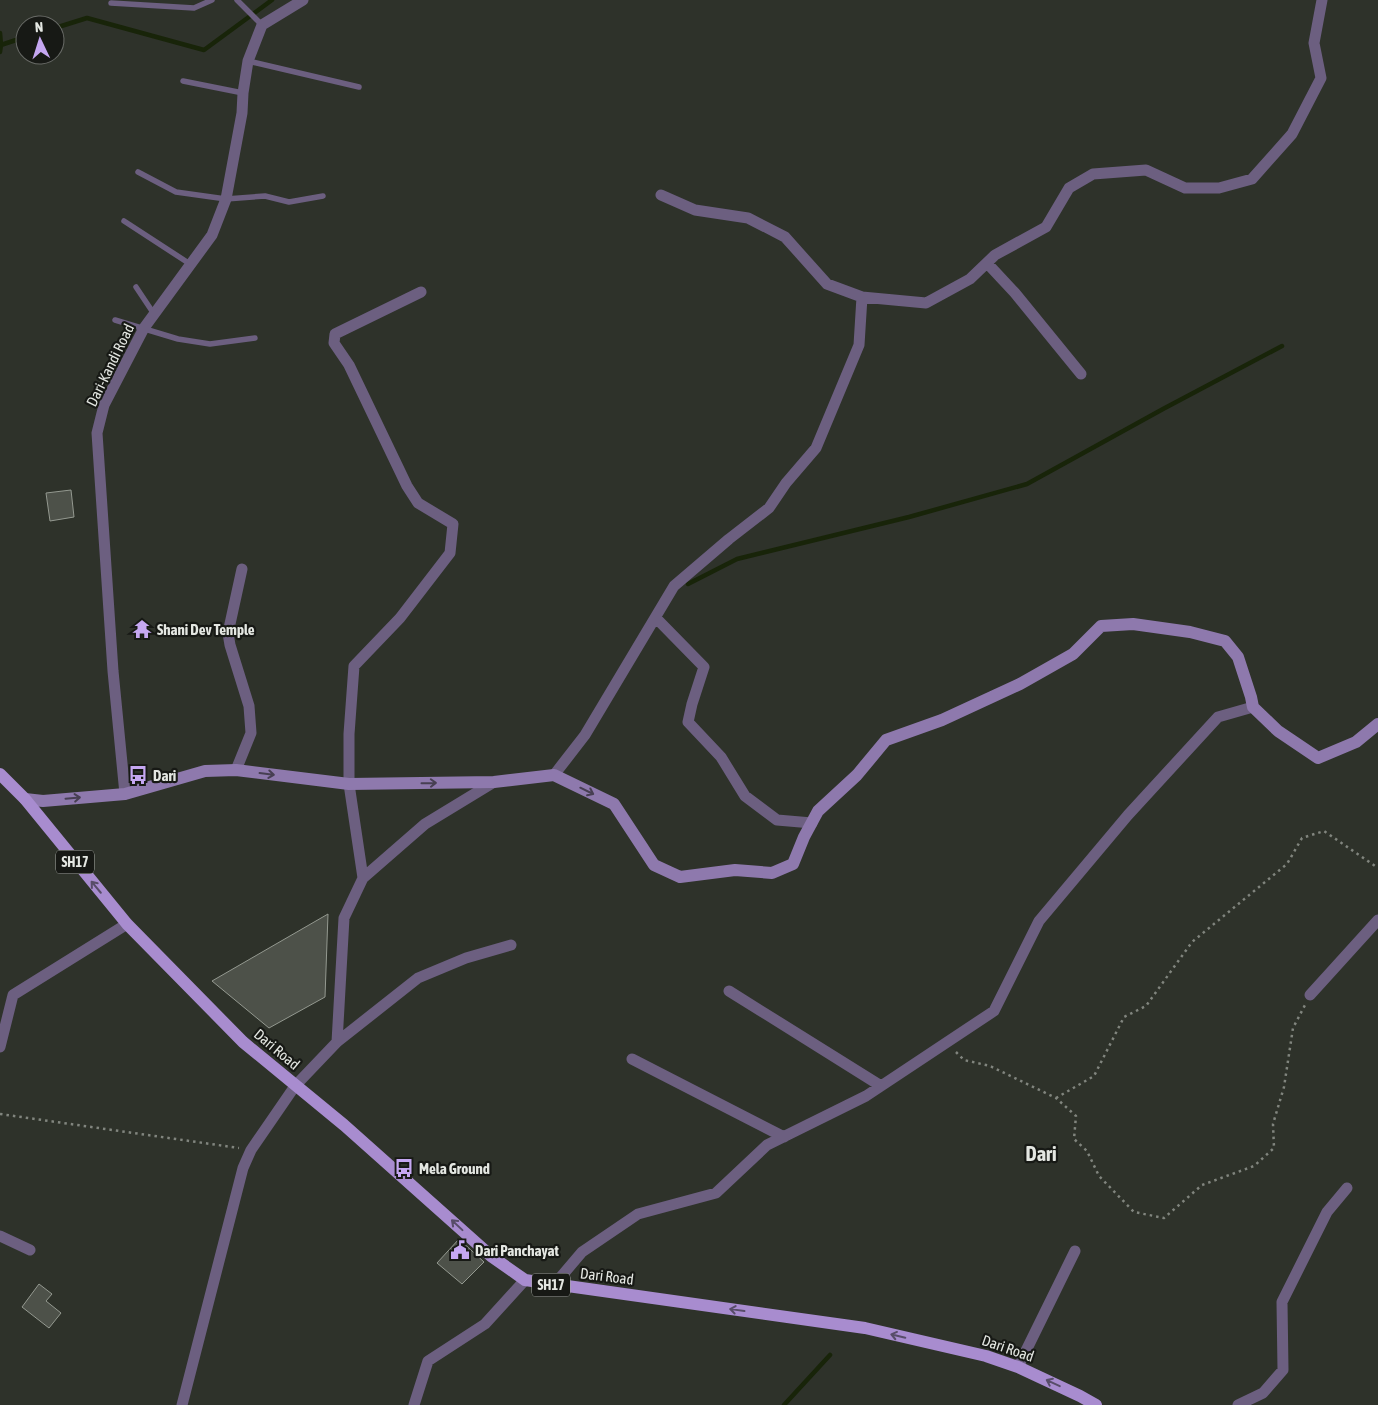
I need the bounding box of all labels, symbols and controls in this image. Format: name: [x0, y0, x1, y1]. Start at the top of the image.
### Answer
north arrow: [15, 15, 65, 65]
text: N: [34, 19, 44, 35]
street label: Dari-Kandi Road: [83, 321, 137, 409]
temple icon: Shani Dev Temple: [131, 618, 153, 640]
place label: Shani Dev Temple: [157, 621, 255, 638]
bus stop icon: Dari: [127, 764, 149, 786]
place label: Dari: [153, 767, 176, 784]
one-way arrow: [259, 769, 275, 779]
one-way arrow: [420, 778, 436, 788]
one-way arrow: [579, 787, 594, 796]
one-way arrow: [65, 794, 81, 803]
road number: SH17: [56, 850, 94, 874]
one-way arrow: [90, 880, 102, 893]
street label: Dari Road: [251, 1025, 303, 1073]
district label: Dari: [1026, 1142, 1057, 1165]
bus stop icon: Mela Ground: [393, 1157, 415, 1179]
place label: Mela Ground: [419, 1160, 490, 1177]
one-way arrow: [450, 1219, 463, 1231]
public building icon: Dari Panchayat: [449, 1239, 471, 1261]
place label: Dari Panchayat: [475, 1242, 559, 1259]
street label: Dari Road: [579, 1264, 635, 1288]
road number: SH17: [532, 1274, 570, 1296]
one-way arrow: [730, 1305, 746, 1315]
one-way arrow: [890, 1331, 906, 1340]
street label: Dari Road: [980, 1331, 1036, 1365]
one-way arrow: [1046, 1377, 1061, 1387]

